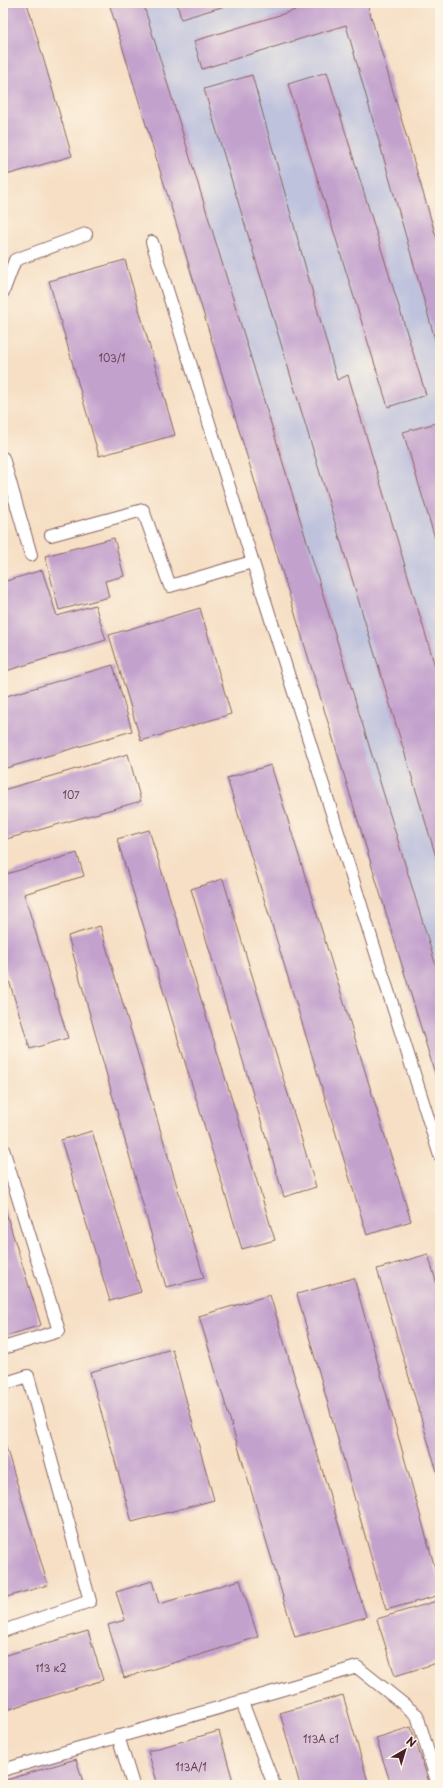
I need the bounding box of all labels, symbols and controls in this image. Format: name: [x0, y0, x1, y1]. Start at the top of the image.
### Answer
house number: 103/1: [99, 350, 126, 365]
house number: 107: [62, 787, 80, 802]
house number: 113 к2: [35, 1660, 67, 1675]
north arrow: [385, 1730, 425, 1770]
house number: 113А с1: [303, 1731, 339, 1746]
text: N: [403, 1732, 420, 1751]
house number: 113А/1: [175, 1759, 207, 1774]

